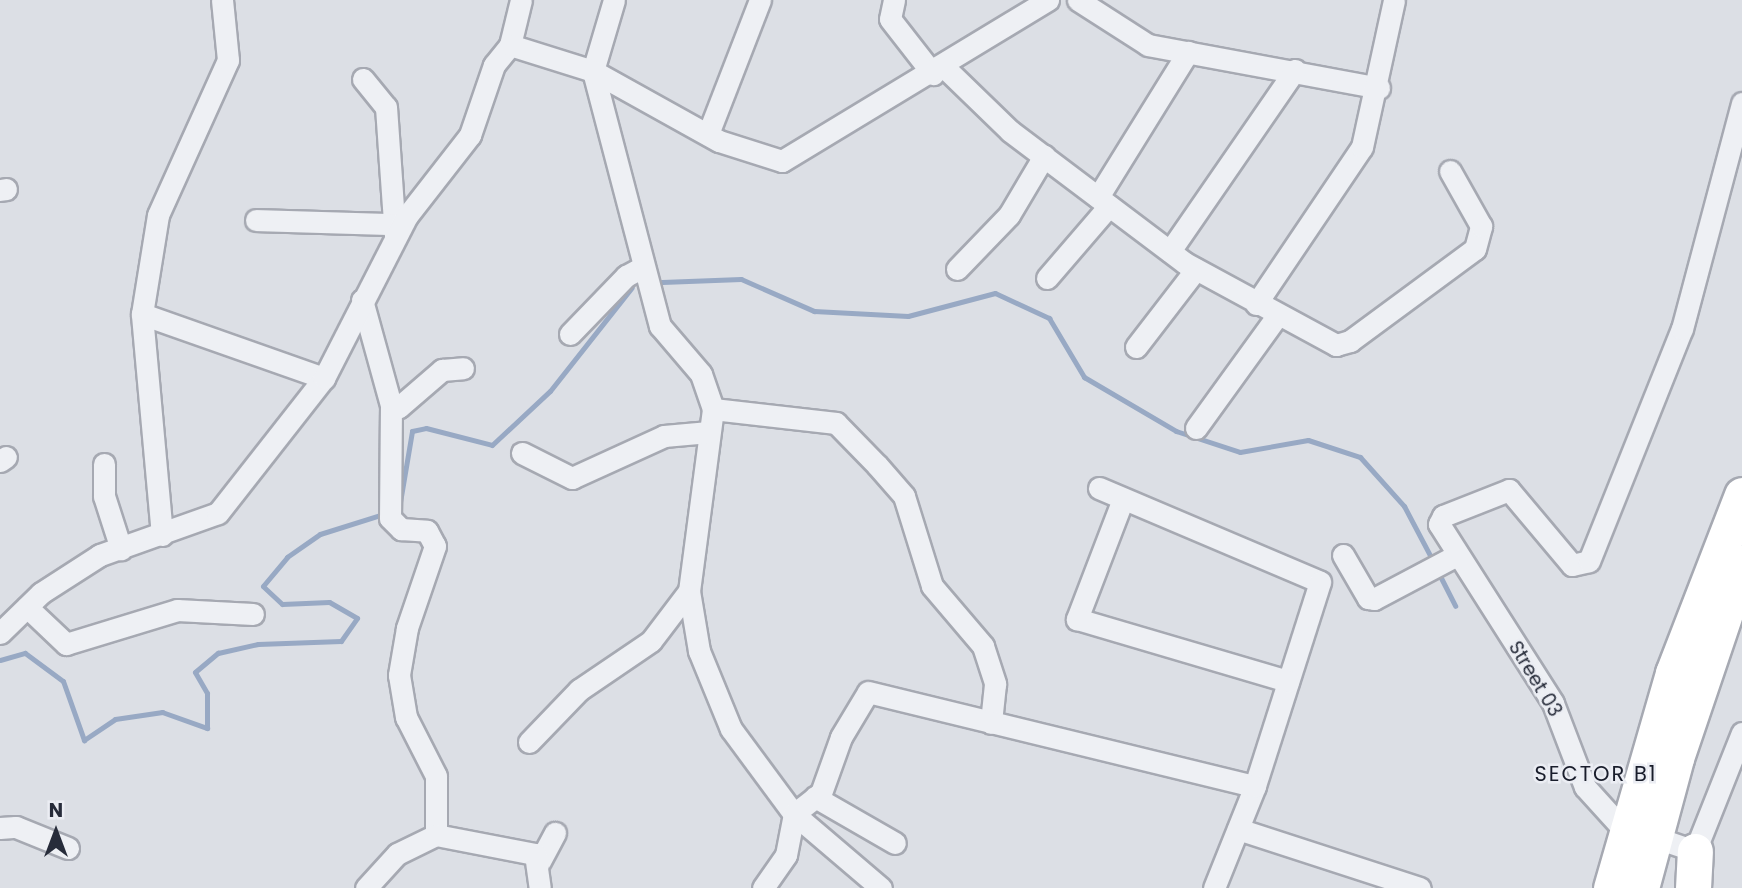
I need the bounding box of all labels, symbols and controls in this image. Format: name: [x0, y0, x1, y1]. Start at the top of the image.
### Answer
street label: Street 03: [1504, 637, 1566, 721]
district label: SECTOR B1: [1536, 761, 1656, 787]
north arrow: [21, 797, 91, 867]
text: N: [49, 797, 63, 824]

